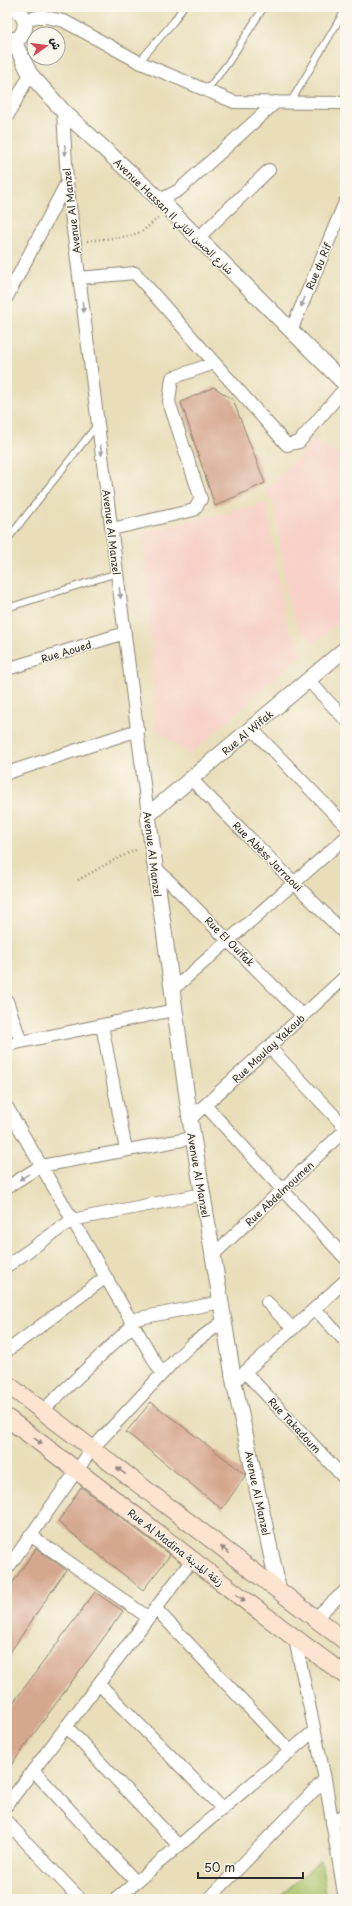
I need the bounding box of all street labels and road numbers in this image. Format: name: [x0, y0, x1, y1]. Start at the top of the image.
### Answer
street label: Avenue Hassan II شارع الحسن الثاني: [109, 155, 237, 280]
street label: Avenue Al Manzel: [58, 167, 84, 255]
street label: Rue du Rif: [301, 239, 335, 292]
street label: Avenue Al Manzel: [99, 488, 125, 576]
street label: Rue Aoued: [39, 636, 93, 666]
street label: Rue Al Wifak: [218, 706, 276, 758]
street label: Avenue Al Manzel: [140, 810, 166, 898]
street label: Rue Abèss Jarraoui: [230, 818, 306, 894]
street label: Rue El Ouifak: [202, 913, 258, 969]
street label: Rue Moulay Yakoub: [228, 1010, 308, 1086]
street label: Avenue Al Manzel: [184, 1131, 214, 1219]
street label: Rue Abdelmoumen: [241, 1157, 317, 1229]
street label: Rue Takadoum: [265, 1394, 325, 1456]
street label: Avenue Al Manzel: [242, 1449, 274, 1537]
street label: Rue Al Madina زنقة المدينة: [125, 1505, 227, 1589]

